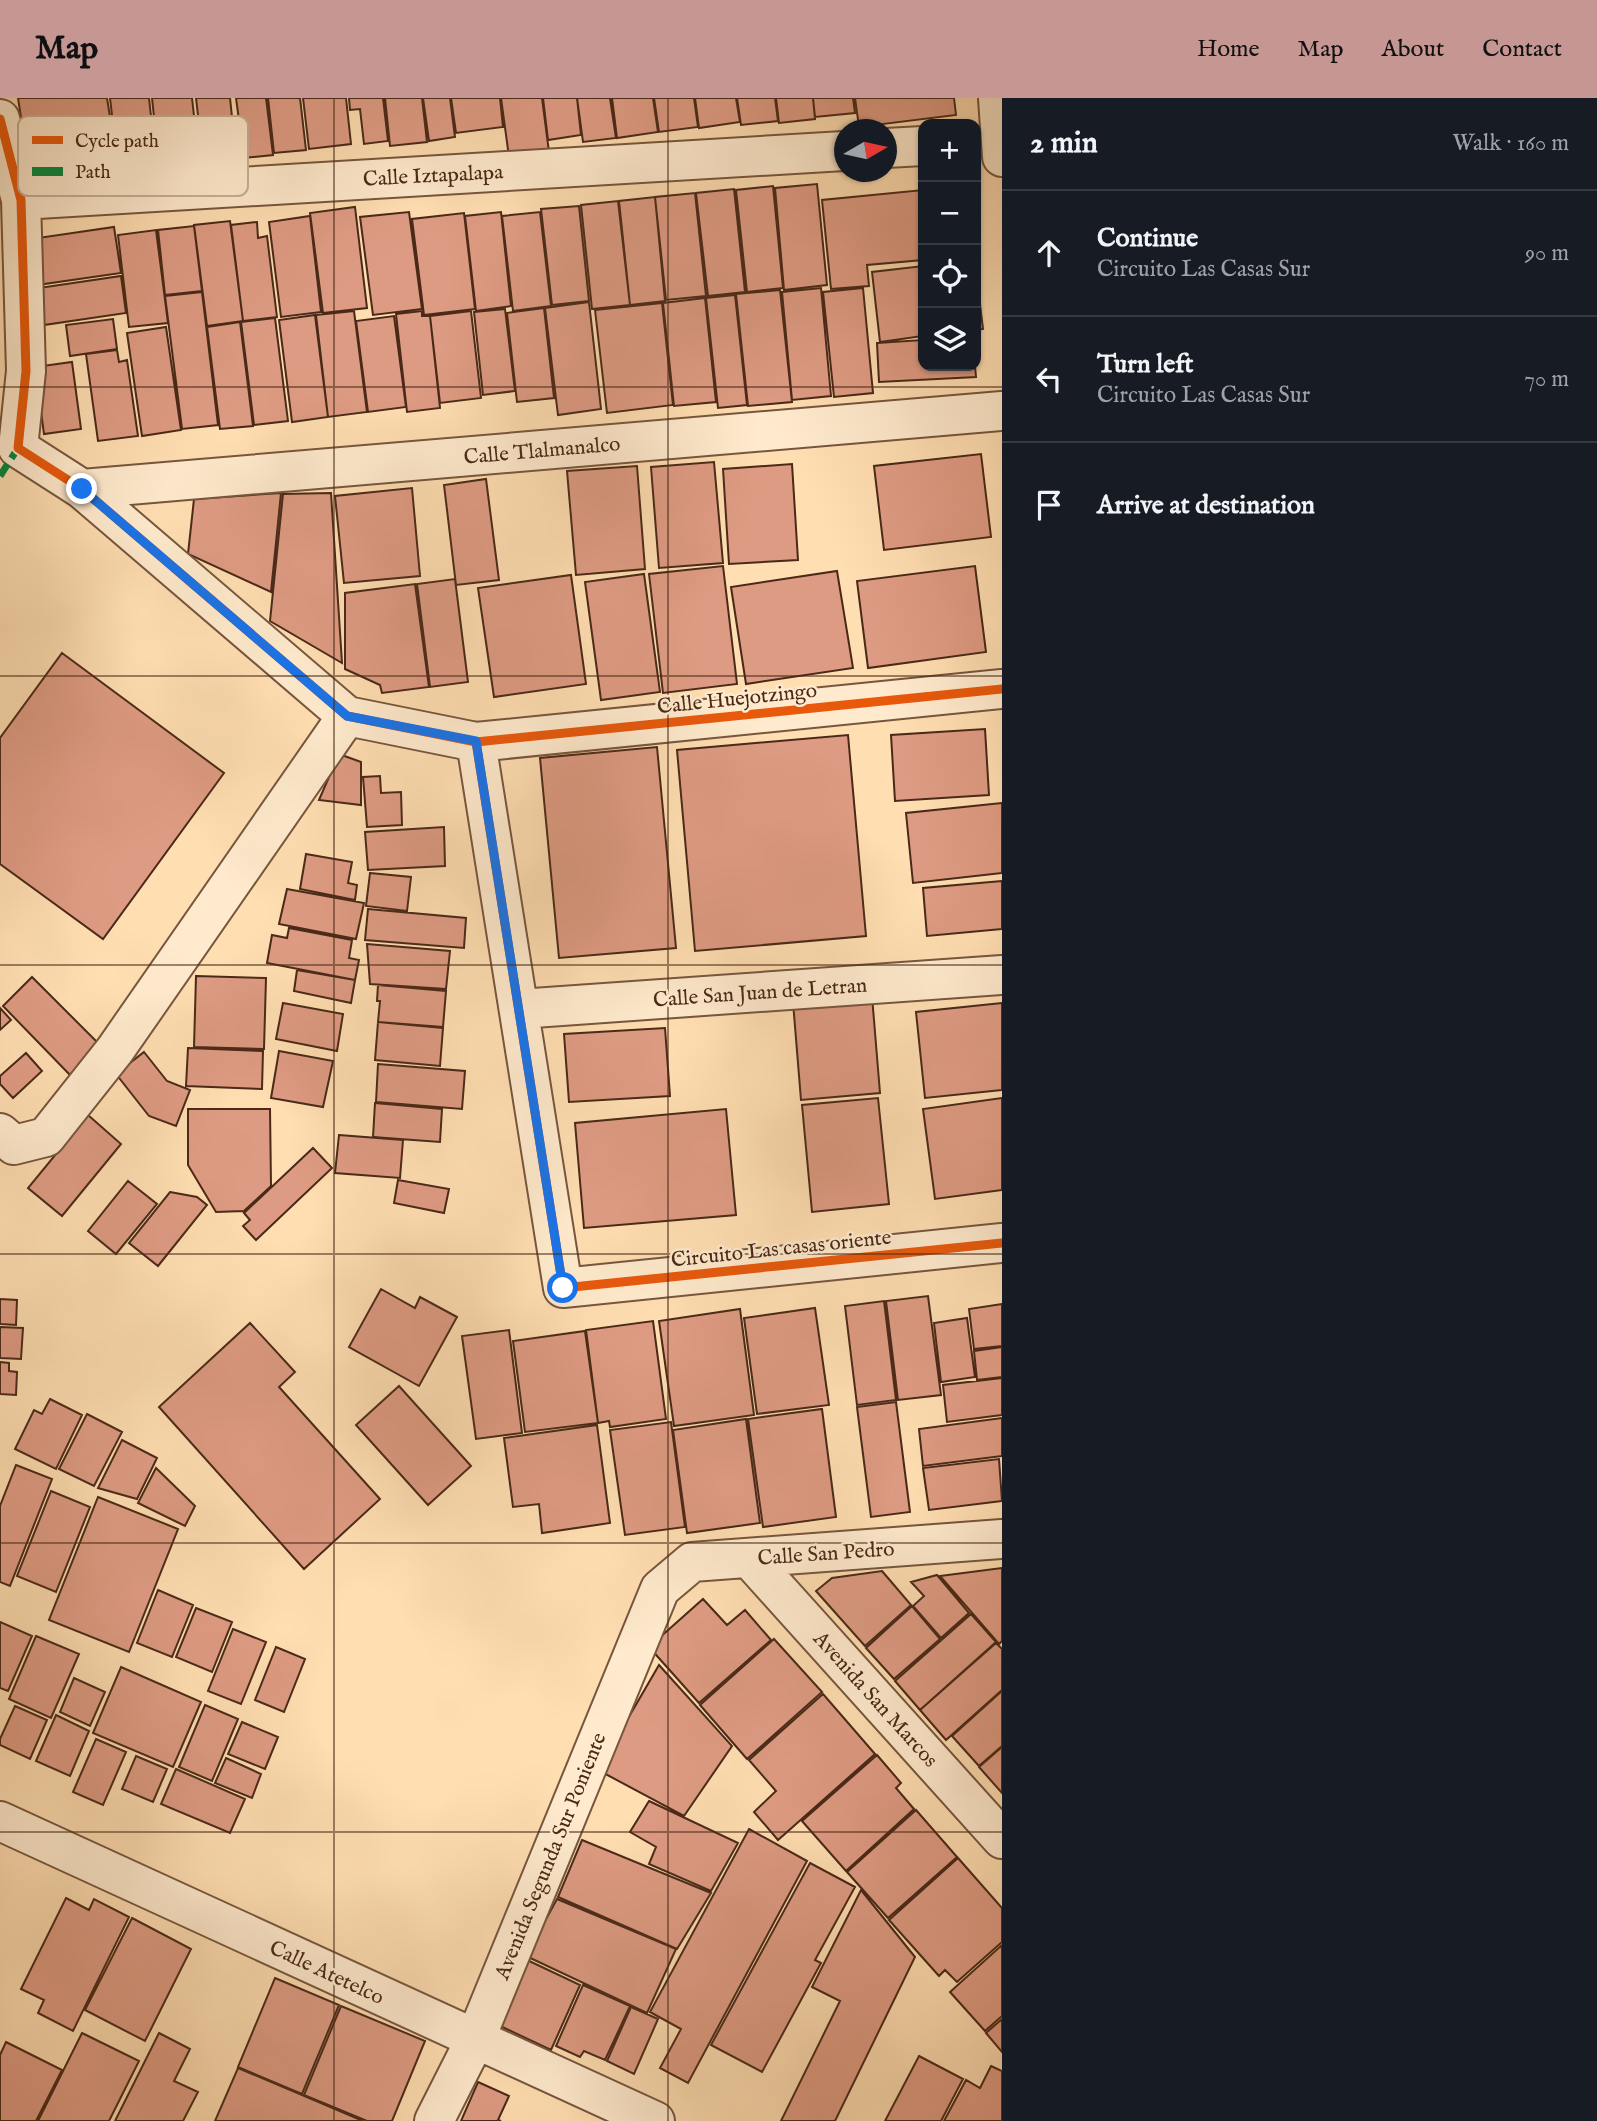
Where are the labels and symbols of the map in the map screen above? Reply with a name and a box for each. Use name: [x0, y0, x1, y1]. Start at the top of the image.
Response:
legend: [18, 116, 248, 196]
north arrow: [834, 119, 897, 182]
text: Cycle path: [75, 130, 159, 154]
street label: Calle Iztapalapa: [362, 159, 505, 194]
text: Path: [75, 161, 111, 185]
street label: Calle Tlalmanalco: [463, 431, 622, 472]
route end: [66, 473, 97, 504]
street label: Calle Huejotzingo: [656, 678, 818, 721]
street label: Calle San Juan de Letran: [652, 973, 868, 1014]
street label: Circuito Las casas oriente: [670, 1224, 893, 1274]
route start: [547, 1272, 578, 1303]
street label: Calle San Pedro: [757, 1536, 895, 1573]
street label: Avenida San Marcos: [806, 1626, 943, 1774]
street label: Avenida Segunda Sur Poniente: [489, 1729, 614, 1985]
street label: Calle Atetelco: [265, 1935, 388, 2012]

